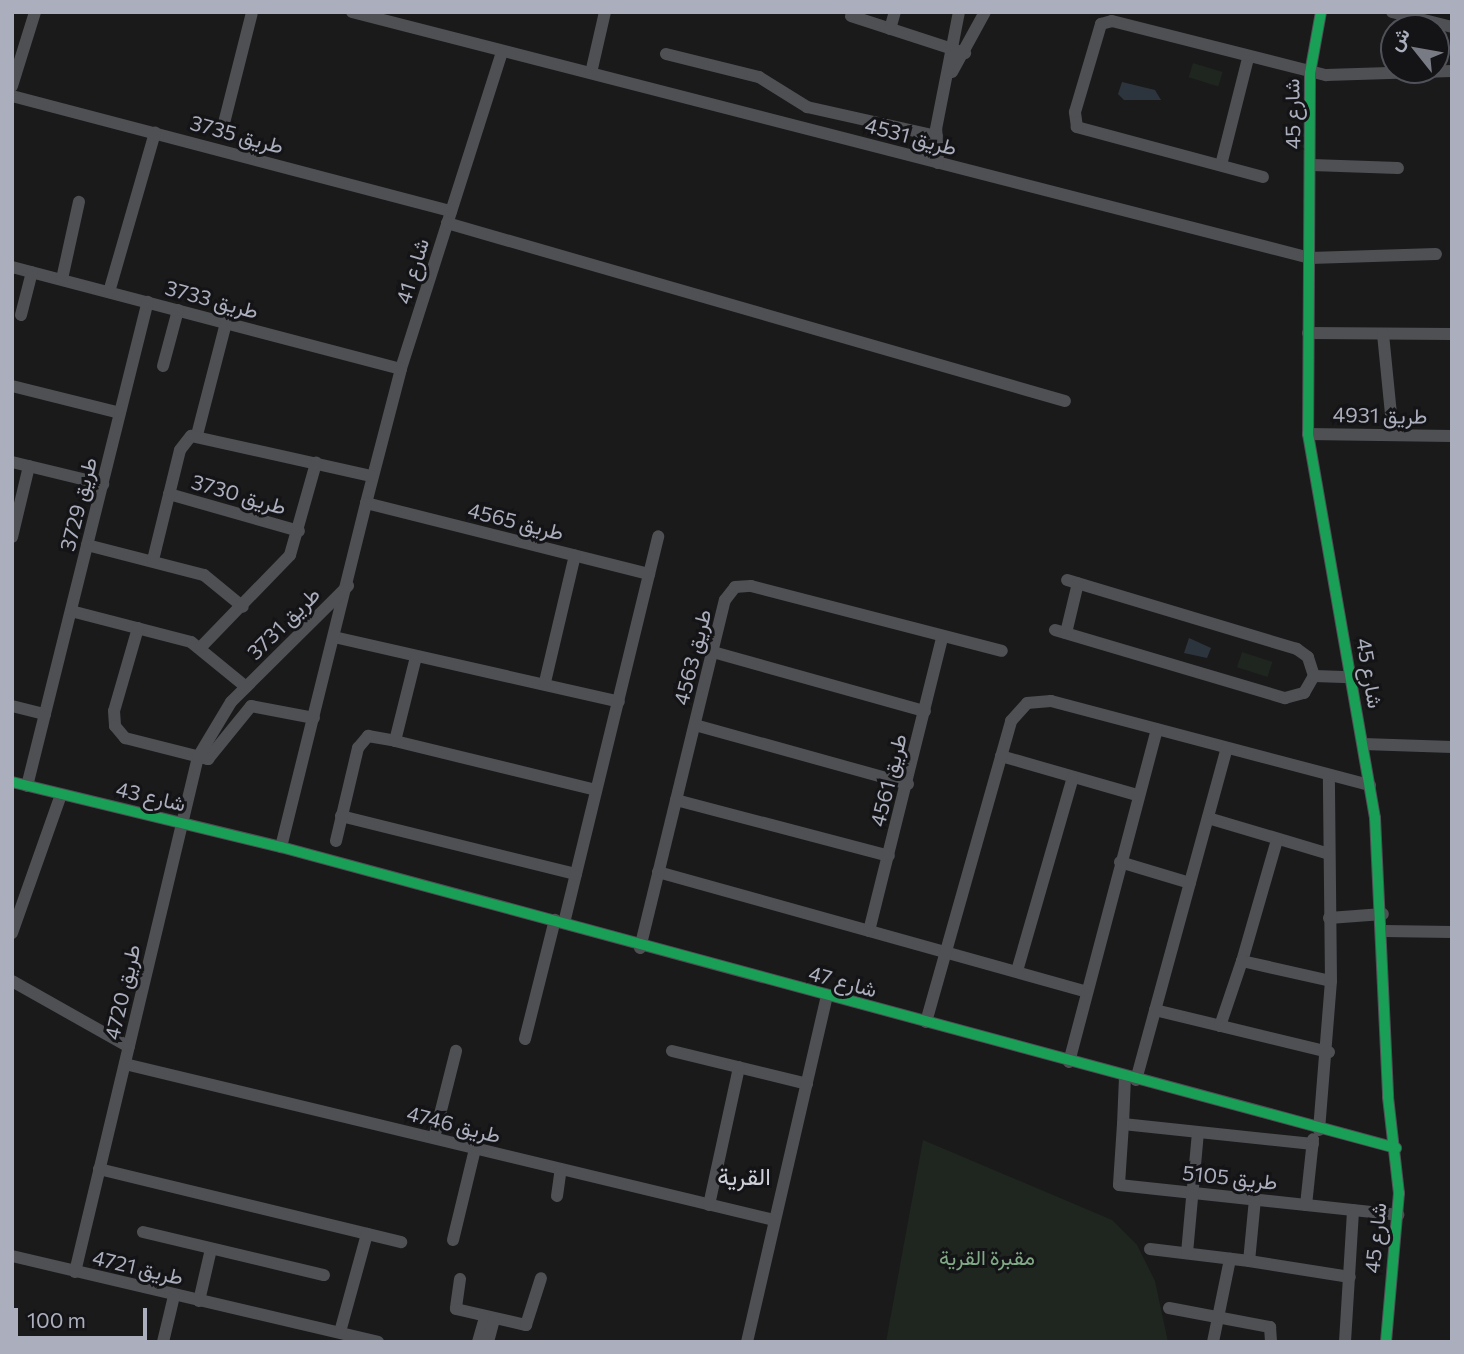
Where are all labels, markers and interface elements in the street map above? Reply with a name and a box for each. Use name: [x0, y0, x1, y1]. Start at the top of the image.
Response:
north arrow: [1380, 14, 1450, 84]
text: ش: [1383, 23, 1414, 55]
street label: شارع 45: [1279, 78, 1305, 150]
street label: طريق 3735: [188, 109, 286, 159]
street label: طريق 4531: [862, 112, 960, 160]
street label: شارع 41: [390, 235, 434, 307]
street label: طريق 3733: [163, 274, 261, 324]
street label: طريق 4931: [1332, 402, 1428, 428]
street label: طريق 3729: [54, 454, 102, 554]
street label: طريق 3730: [189, 468, 289, 520]
street label: طريق 4565: [465, 497, 567, 545]
street label: طريق 3731: [241, 581, 325, 665]
street label: طريق 4563: [668, 606, 716, 708]
street label: شارع 45: [1351, 636, 1389, 710]
street label: طريق 4561: [864, 731, 912, 829]
street label: شارع 43: [114, 776, 188, 816]
street label: طريق 4720: [99, 942, 145, 1042]
street label: شارع 47: [806, 960, 880, 1002]
street label: طريق 4746: [404, 1100, 504, 1148]
street label: طريق 5105: [1181, 1159, 1279, 1195]
district label: القرية: [717, 1162, 771, 1190]
street label: شارع 45: [1359, 1201, 1391, 1275]
street label: طريق 4721: [90, 1244, 186, 1290]
park label: مقبرة القرية: [939, 1244, 1035, 1270]
scale bar: [18, 1294, 150, 1338]
text: 100 m: [27, 1307, 86, 1332]

